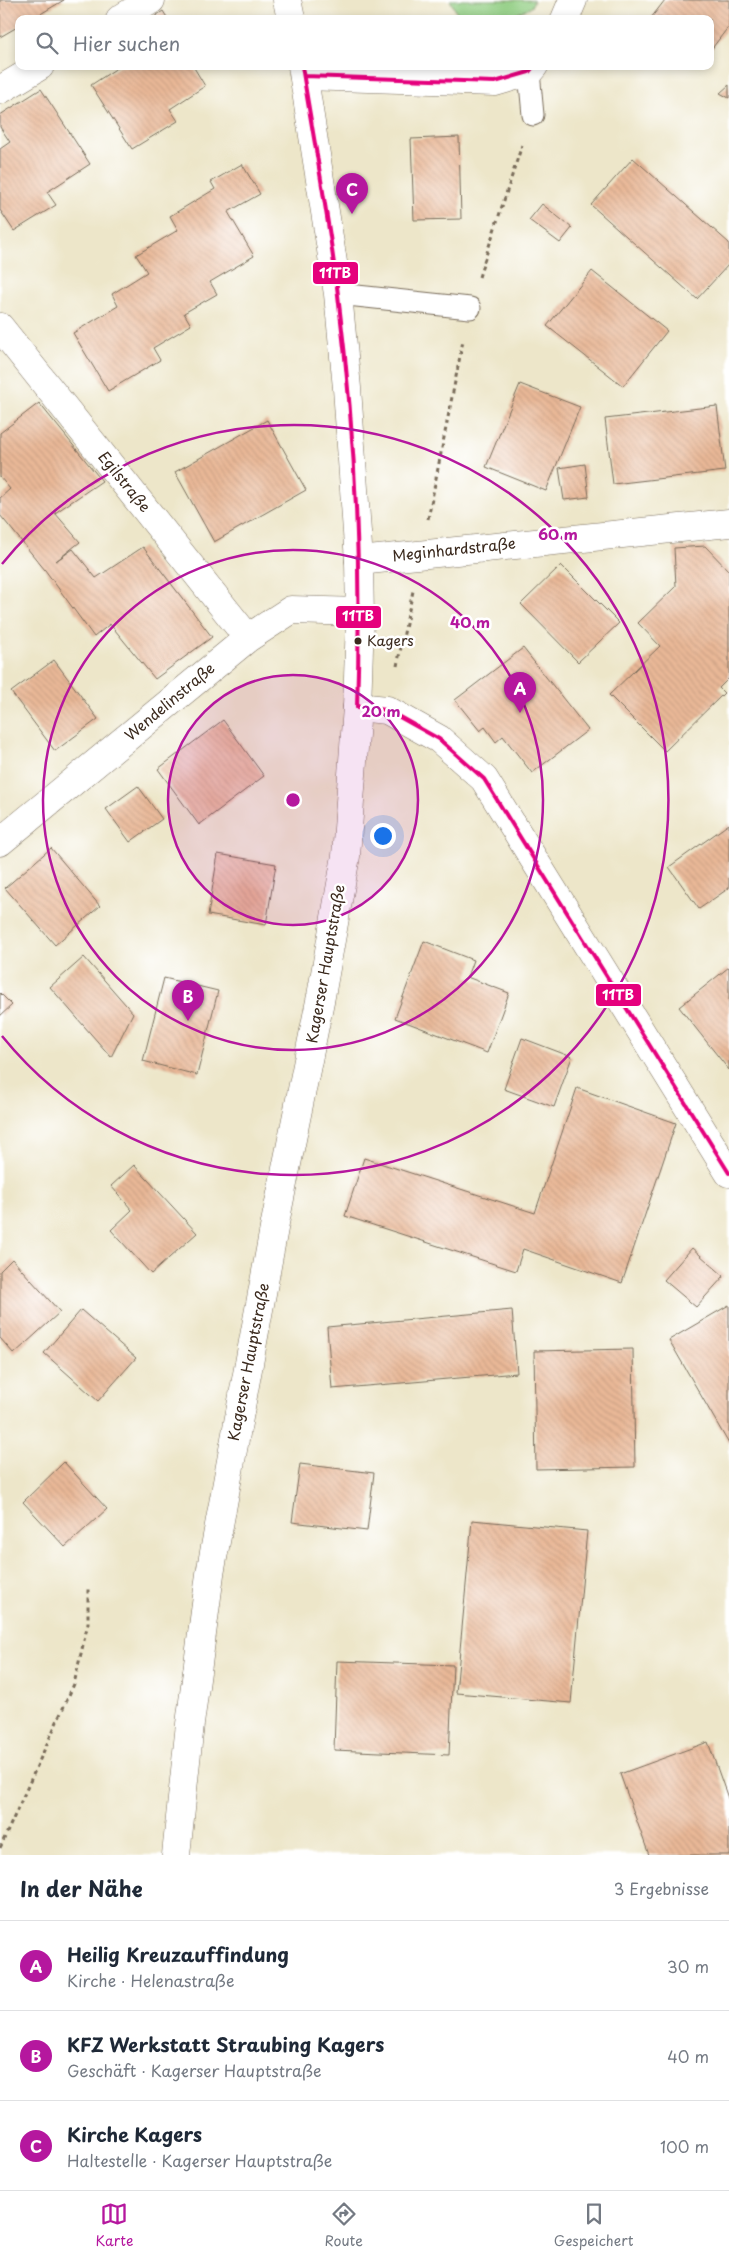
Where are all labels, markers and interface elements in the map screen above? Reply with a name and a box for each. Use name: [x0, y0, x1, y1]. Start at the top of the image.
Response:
search box: [15, 15, 714, 70]
icon: search: [33, 29, 61, 57]
text: Hier suchen: [73, 29, 180, 57]
pin: C: [336, 173, 368, 214]
line badge: 11TB: [312, 261, 359, 285]
text: 11TB: [319, 262, 351, 283]
street label: Egilstraße: [93, 446, 157, 517]
text: 60 m: [538, 522, 578, 545]
street label: Meginhardstraße: [391, 531, 517, 566]
line badge: 11TB: [335, 605, 382, 629]
text: 11TB: [342, 605, 374, 626]
text: 40 m: [450, 610, 490, 633]
place label: Kagers: [367, 630, 414, 651]
marker: Kagers: [353, 636, 363, 646]
street label: Wendelinstraße: [119, 656, 219, 745]
pin: A: [504, 672, 536, 713]
text: 20 m: [362, 699, 400, 722]
centre of rings: [284, 791, 302, 809]
your location: [370, 823, 396, 849]
street label: Kagerser Hauptstraße: [299, 883, 350, 1045]
pin: B: [172, 980, 204, 1021]
line badge: 11TB: [595, 983, 642, 1007]
text: 11TB: [602, 984, 634, 1005]
street label: Kagerser Hauptstraße: [221, 1281, 274, 1443]
text: In der Nähe: [20, 1872, 142, 1904]
text: 3 Ergebnisse: [614, 1876, 709, 1900]
text: Heilig Kreuzauffindung: [67, 1940, 289, 1968]
text: A: [30, 1954, 42, 1978]
text: 30 m: [667, 1954, 709, 1978]
text: Kirche · Helenastraße: [67, 1968, 234, 1992]
text: KFZ Werkstatt Straubing Kagers: [67, 2030, 384, 2058]
text: B: [31, 2044, 41, 2068]
text: 40 m: [667, 2044, 709, 2068]
text: Geschäft · Kagerser Hauptstraße: [67, 2058, 321, 2082]
text: Kirche Kagers: [67, 2120, 202, 2148]
text: C: [30, 2134, 42, 2158]
text: 100 m: [660, 2134, 709, 2158]
text: Haltestelle · Kagerser Hauptstraße: [67, 2148, 332, 2172]
tab: Karte: [96, 2200, 133, 2251]
tab: Route: [324, 2200, 363, 2251]
tab: Gespeichert: [554, 2200, 633, 2251]

